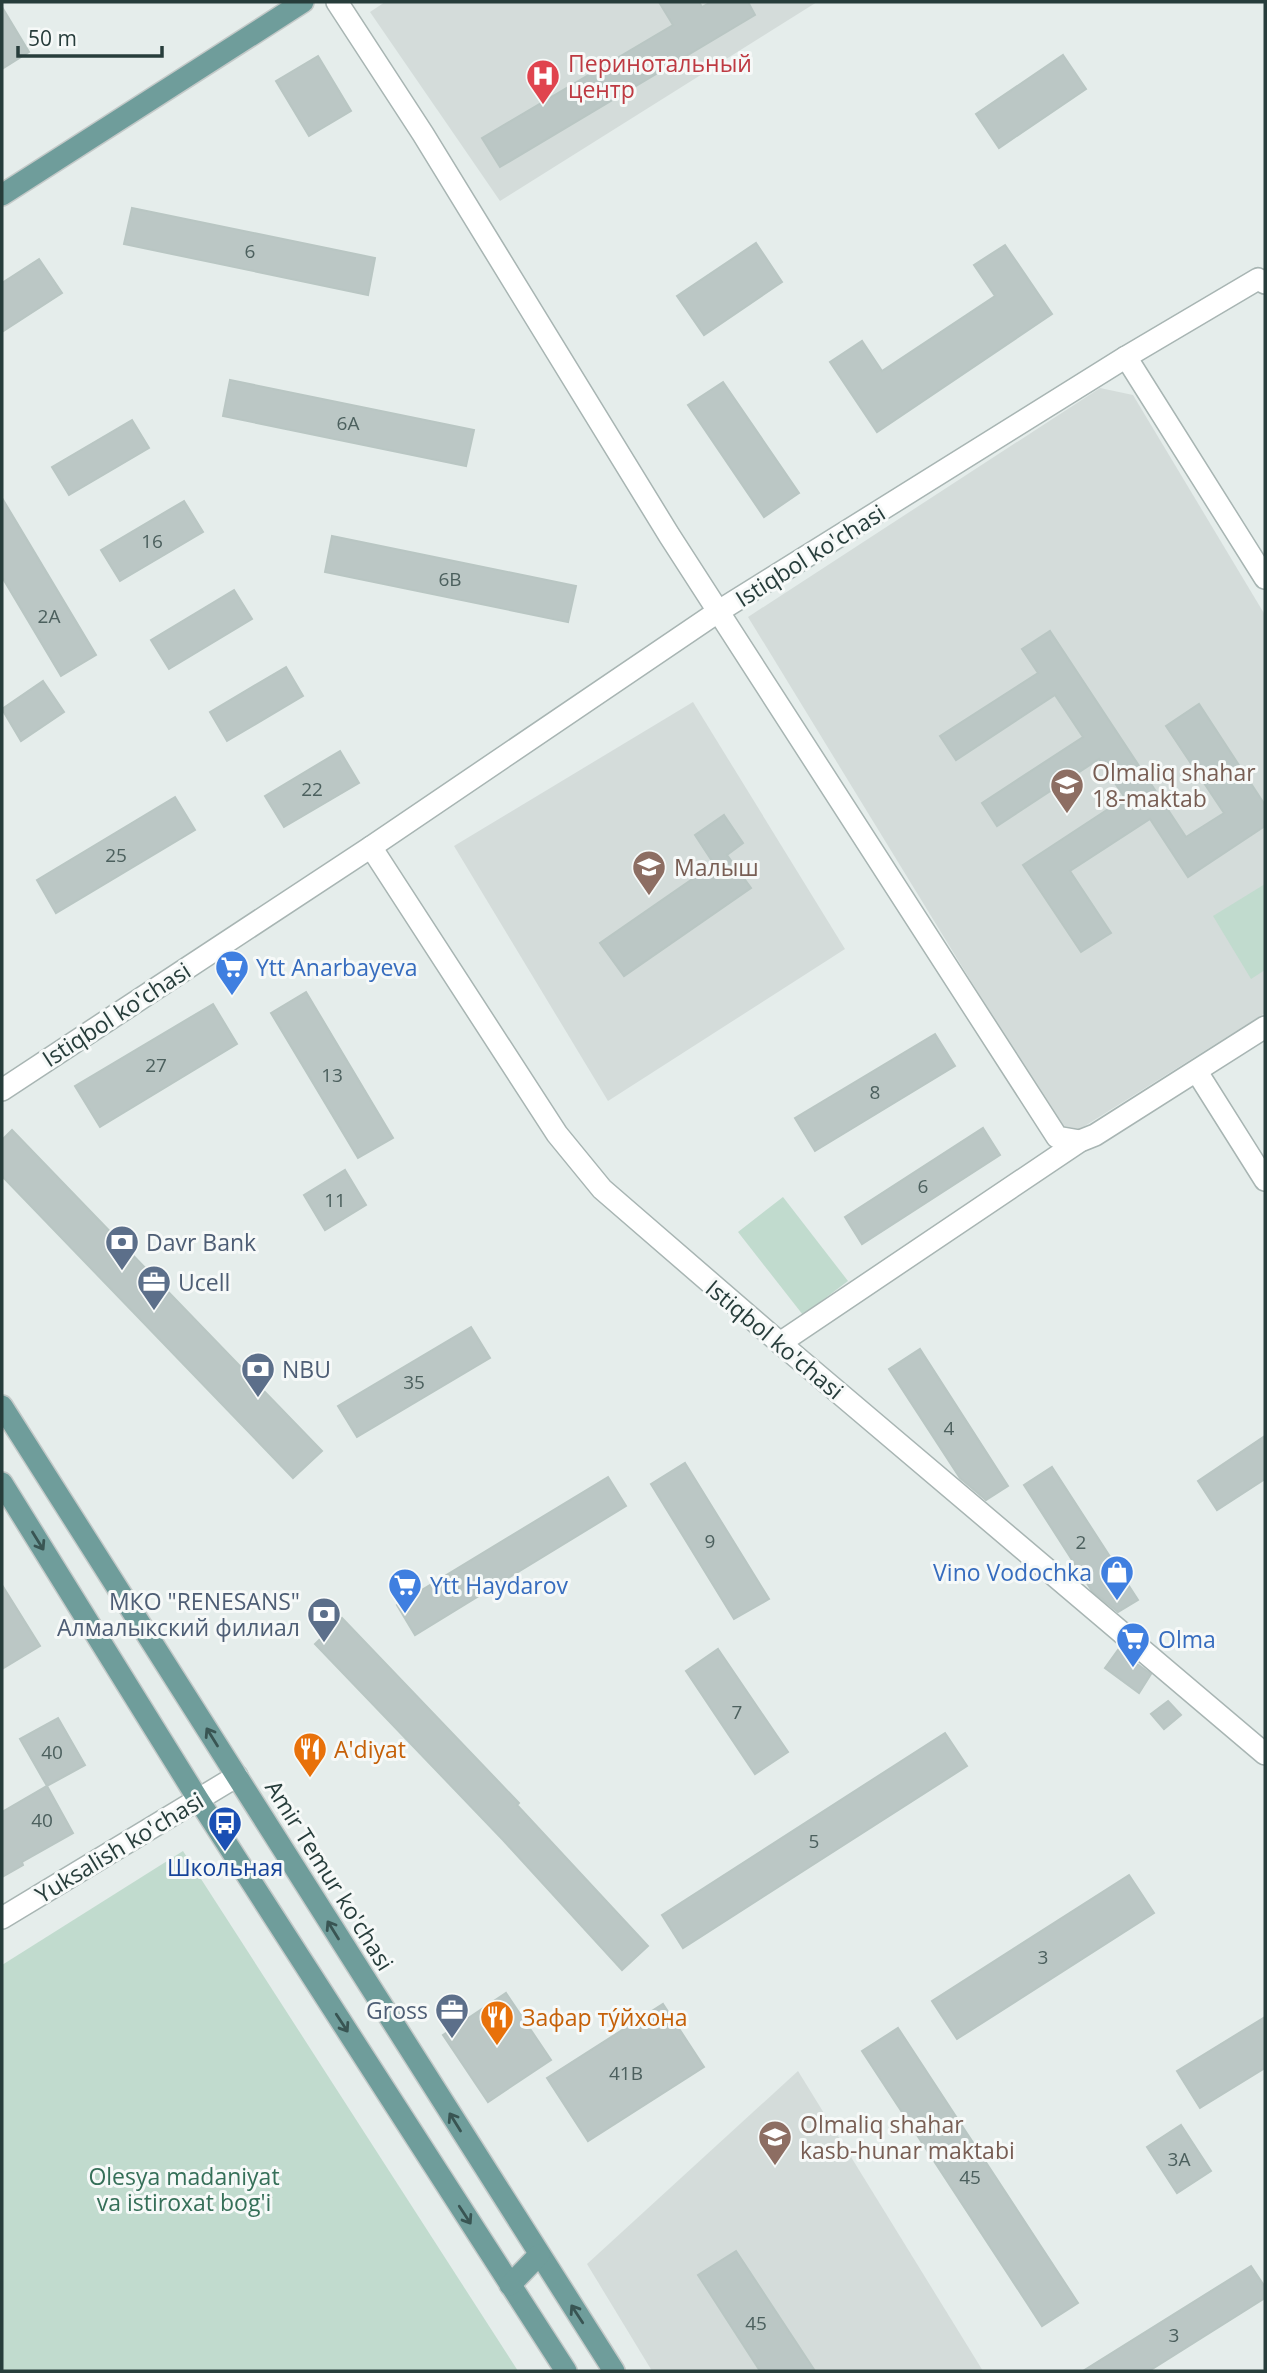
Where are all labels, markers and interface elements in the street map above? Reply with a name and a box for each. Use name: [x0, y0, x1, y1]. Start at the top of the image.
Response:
scale bar: [18, 14, 161, 58]
text: 50 m: [28, 24, 77, 52]
place label: Перинотальный центр: [568, 47, 752, 105]
hospital icon: Перинотальный центр: [524, 57, 562, 106]
house number: 6: [245, 238, 255, 264]
house number: 6А: [337, 410, 359, 436]
street label: Istiqbol ko'chasi: [729, 496, 891, 614]
house number: 16: [141, 528, 163, 554]
house number: 6B: [438, 566, 462, 592]
house number: 2А: [38, 603, 60, 629]
place label: Olmaliq shahar 18-maktab: [1092, 756, 1256, 814]
school or university icon: Olmaliq shahar 18-maktab: [1048, 766, 1086, 815]
house number: 22: [301, 776, 323, 802]
house number: 25: [105, 842, 127, 868]
school or university icon: Малыш: [630, 848, 668, 897]
place label: Малыш: [674, 851, 759, 883]
supermarket icon: Ytt Anarbayeva: [213, 948, 251, 997]
place label: Ytt Anarbayeva: [256, 951, 418, 983]
street label: Istiqbol ko'chasi: [36, 954, 196, 1074]
house number: 27: [145, 1052, 167, 1078]
house number: 13: [321, 1062, 343, 1088]
house number: 8: [870, 1079, 880, 1105]
house number: 6: [918, 1173, 928, 1199]
house number: 11: [324, 1187, 346, 1213]
bank icon: Davr Bank: [103, 1223, 141, 1272]
place label: Davr Bank: [146, 1226, 256, 1258]
office icon: Ucell: [135, 1263, 173, 1312]
place label: Ucell: [178, 1266, 230, 1298]
street label: Istiqbol ko'chasi: [699, 1272, 851, 1406]
bank icon: NBU: [239, 1350, 277, 1399]
place label: NBU: [282, 1353, 331, 1385]
house number: 35: [403, 1369, 425, 1395]
house number: 4: [944, 1415, 955, 1441]
house number: 9: [705, 1528, 715, 1554]
house number: 2: [1076, 1529, 1086, 1555]
one-way arrow: [30, 1531, 45, 1550]
shop icon: Vino Vodochka: [1098, 1553, 1136, 1602]
place label: Vino Vodochka: [933, 1556, 1092, 1588]
supermarket icon: Ytt Haydarov: [386, 1566, 424, 1615]
place label: Ytt Haydarov: [430, 1569, 569, 1601]
place label: МКО "RENESANS" Алмалыкский филиал: [57, 1585, 300, 1643]
bank icon: МКО "RENESANS" Алмалыкский филиал: [305, 1595, 343, 1644]
supermarket icon: Olma: [1114, 1620, 1152, 1669]
place label: Olma: [1158, 1623, 1216, 1655]
house number: 7: [732, 1699, 742, 1725]
one-way arrow: [205, 1728, 219, 1748]
restaurant icon: A'diyat: [291, 1730, 329, 1779]
place label: A'diyat: [334, 1733, 406, 1765]
house number: 40: [41, 1739, 63, 1765]
street label: Amir Temur ko'chasi: [258, 1774, 402, 1976]
street label: Yuksalish ko'chasi: [29, 1784, 209, 1910]
bus stop icon: Школьная: [206, 1804, 244, 1853]
house number: 40: [31, 1807, 53, 1833]
house number: 5: [809, 1828, 819, 1854]
place label: Школьная: [167, 1851, 283, 1883]
one-way arrow: [326, 1920, 340, 1940]
house number: 3: [1038, 1944, 1048, 1970]
office icon: Gross: [433, 1991, 471, 2040]
place label: Gross: [366, 1994, 428, 2026]
restaurant icon: Зафар тýйхона: [478, 1998, 516, 2047]
place label: Зафар тýйхона: [522, 2001, 688, 2033]
one-way arrow: [336, 2013, 350, 2033]
house number: 41B: [609, 2060, 643, 2086]
place label: Olmaliq shahar kasb-hunar maktabi: [800, 2108, 1015, 2166]
one-way arrow: [447, 2113, 461, 2133]
school or university icon: Olmaliq shahar kasb-hunar maktabi: [756, 2118, 794, 2167]
house number: 3А: [1168, 2146, 1190, 2172]
park label: Olesya madaniyat va istiroxat bog'i: [88, 2160, 280, 2218]
house number: 45: [959, 2164, 981, 2190]
one-way arrow: [458, 2205, 473, 2224]
one-way arrow: [570, 2305, 584, 2324]
house number: 45: [745, 2310, 767, 2336]
house number: 3: [1169, 2322, 1179, 2348]

